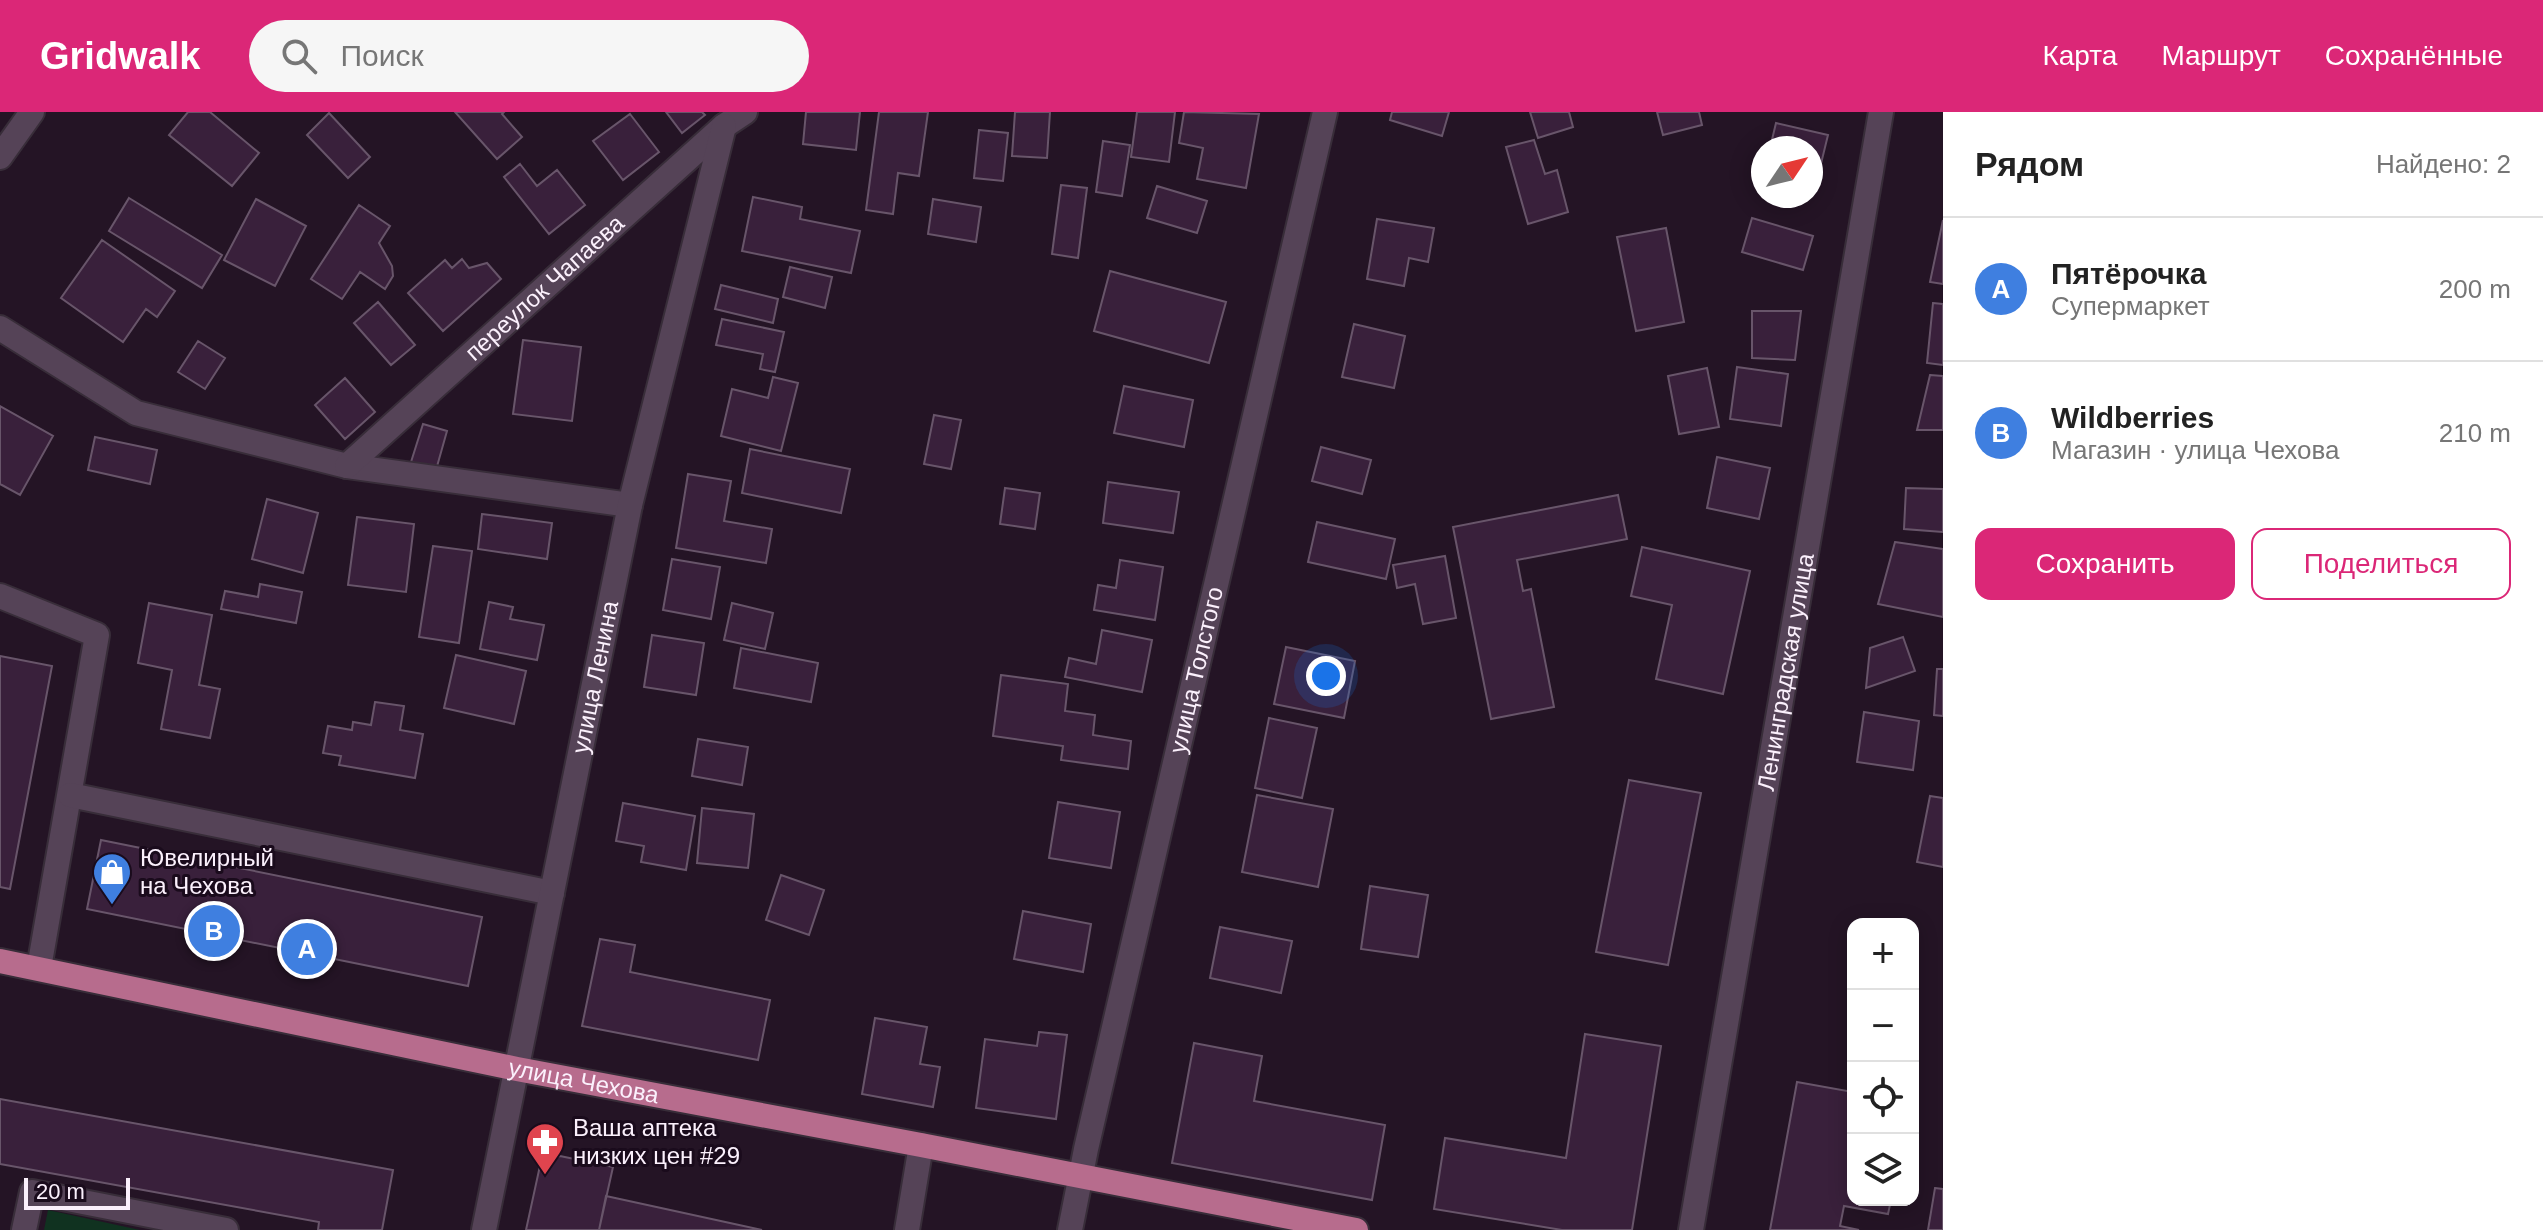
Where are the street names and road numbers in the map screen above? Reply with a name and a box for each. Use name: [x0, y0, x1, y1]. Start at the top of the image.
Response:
street label: переулок Чапаева: [459, 209, 629, 366]
street label: Ленинградская улица: [1752, 550, 1819, 793]
street label: улица Толстого: [1164, 584, 1228, 756]
street label: улица Ленина: [566, 598, 624, 756]
street label: улица Чехова: [506, 1054, 662, 1109]

